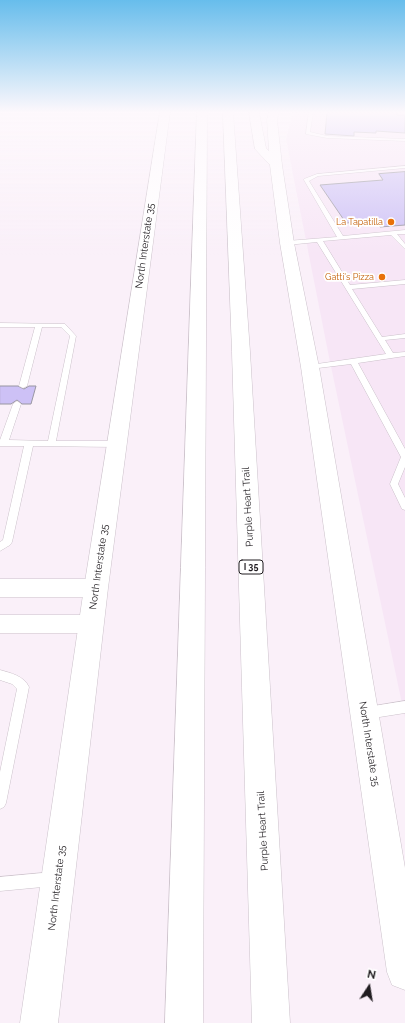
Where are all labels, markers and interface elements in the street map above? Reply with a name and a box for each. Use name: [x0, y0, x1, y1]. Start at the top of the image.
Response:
street label: North Interstate 35: [133, 203, 157, 289]
place label: La Tapatilla: [336, 217, 383, 227]
marker: La Tapatilla: [386, 217, 396, 227]
place label: Gatti's Pizza: [325, 272, 374, 282]
marker: Gatti's Pizza: [377, 272, 387, 282]
street label: Purple Heart Trail: [240, 467, 256, 547]
street label: North Interstate 35: [87, 524, 111, 610]
road number: I 35: [239, 560, 263, 574]
street label: North Interstate 35: [356, 701, 382, 787]
street label: Purple Heart Trail: [255, 791, 271, 871]
street label: North Interstate 35: [46, 845, 68, 931]
north arrow: [349, 967, 389, 1007]
text: N: [366, 968, 377, 982]

